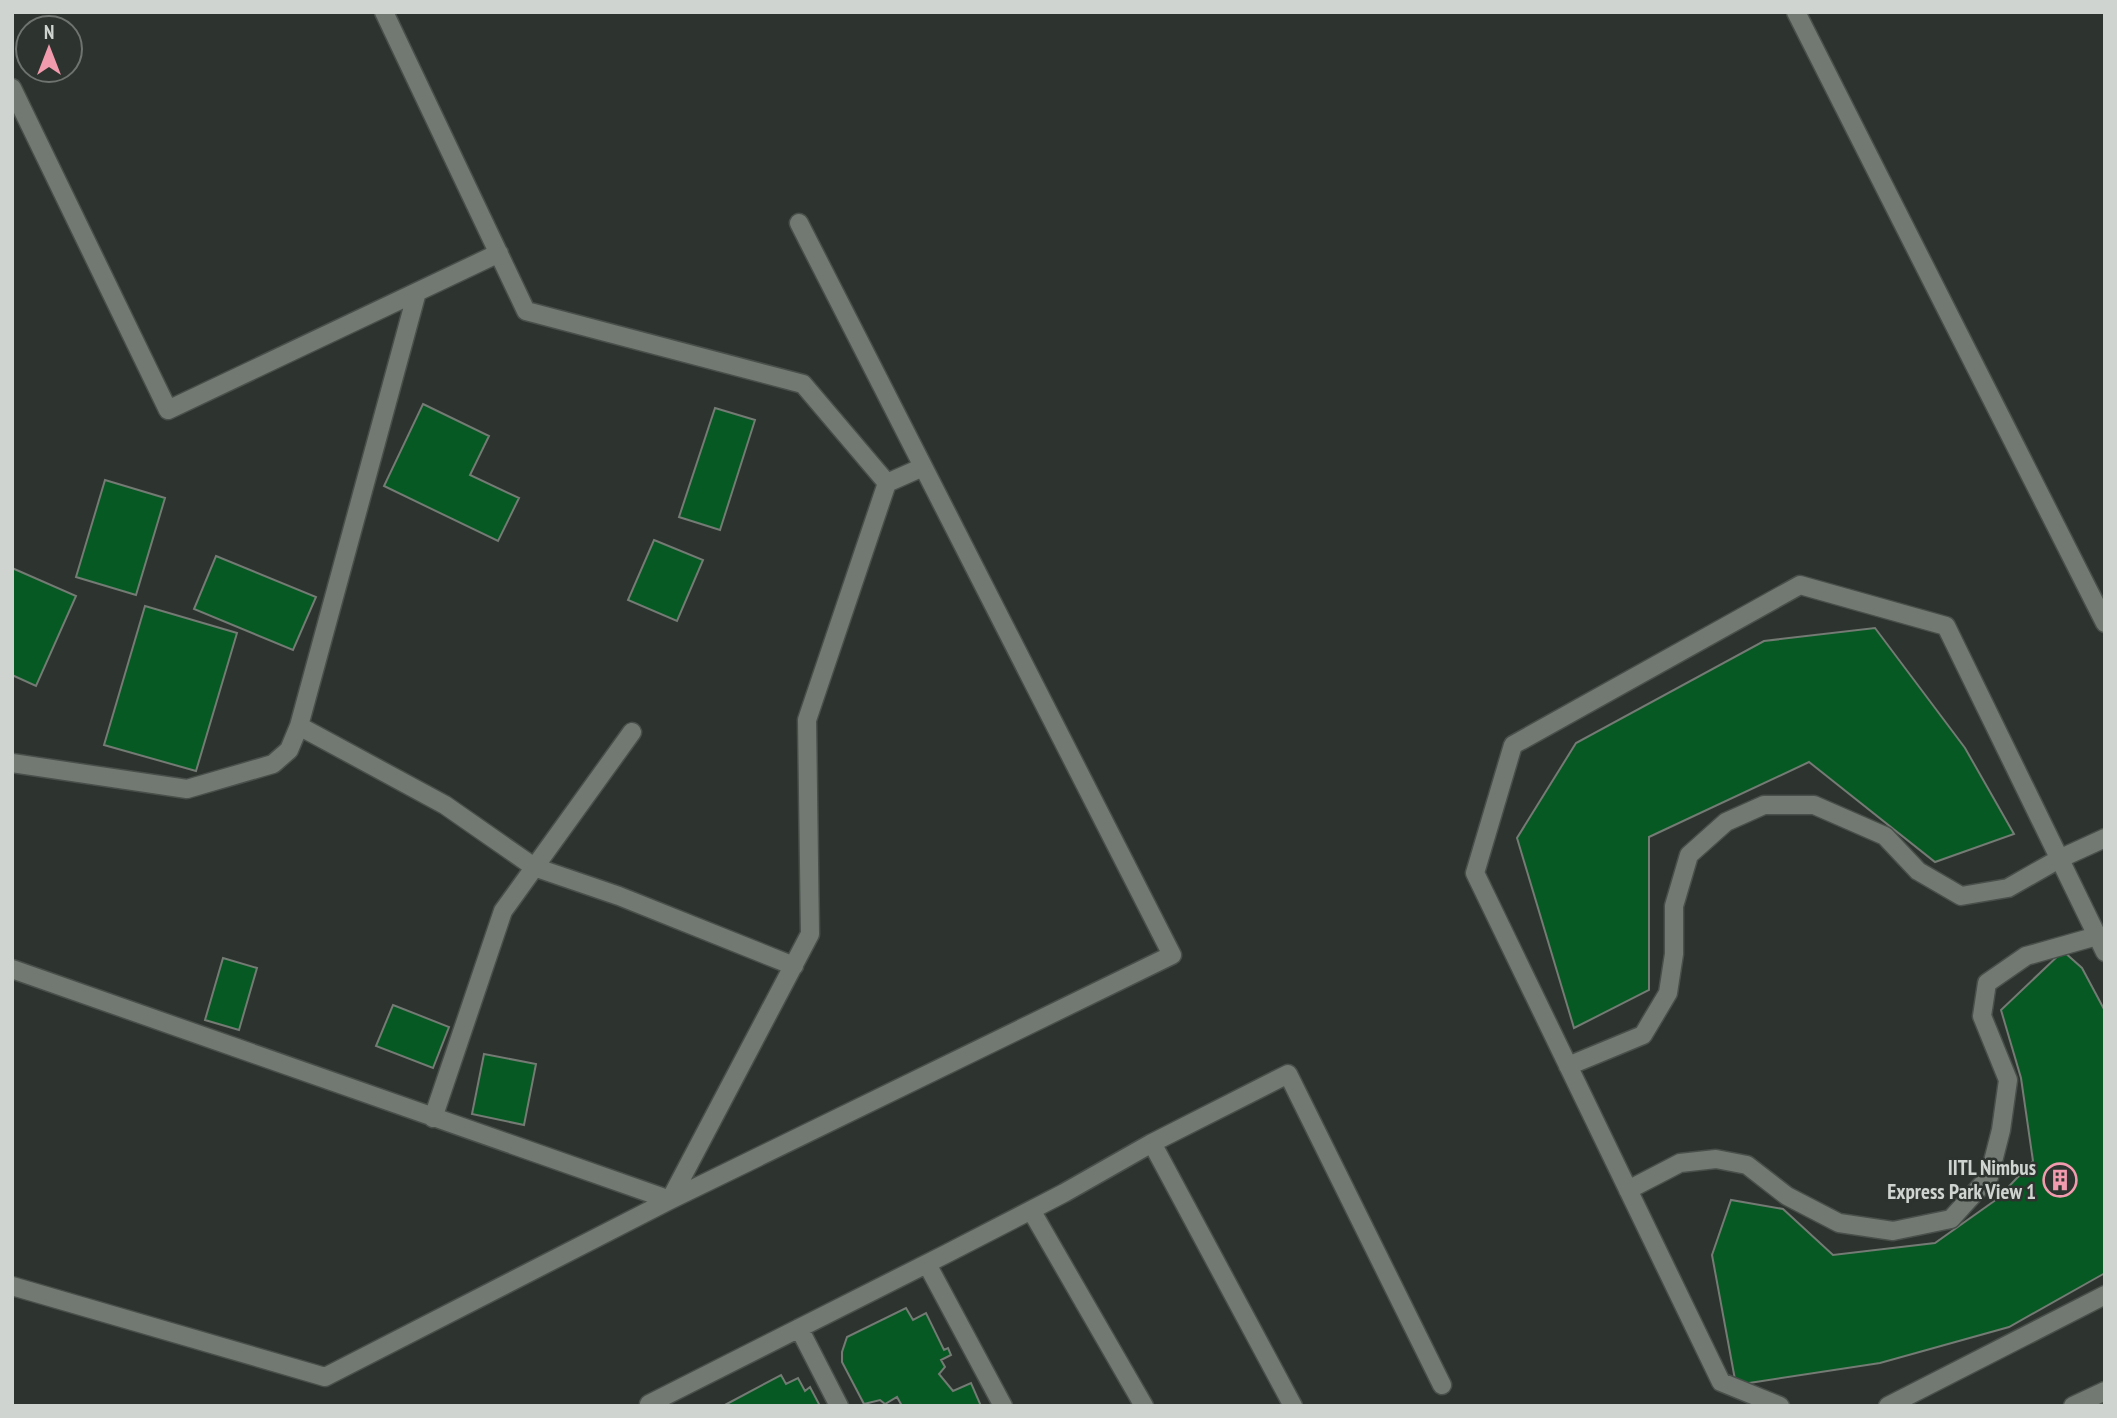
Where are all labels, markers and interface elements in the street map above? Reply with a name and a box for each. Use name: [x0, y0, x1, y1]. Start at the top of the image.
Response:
north arrow: [14, 14, 84, 84]
text: N: [44, 20, 54, 44]
place label: IITL Nimbus Express Park View 1: [1887, 1154, 2036, 1205]
building icon: IITL Nimbus Express Park View 1: [2041, 1161, 2079, 1199]

